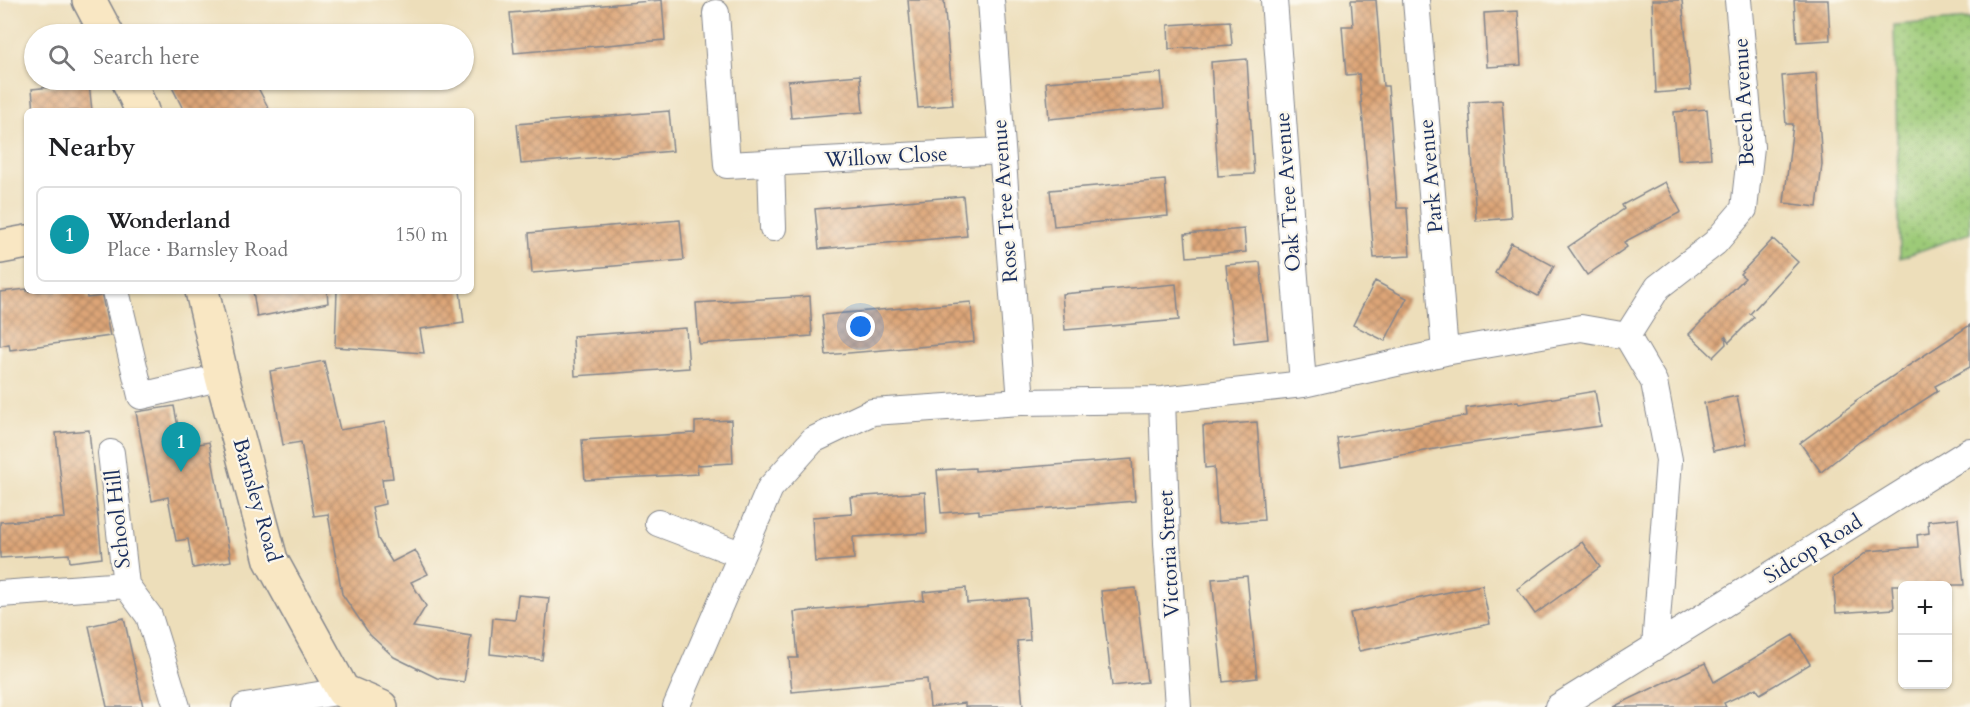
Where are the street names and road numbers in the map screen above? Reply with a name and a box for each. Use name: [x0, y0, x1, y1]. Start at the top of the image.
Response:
street label: Beech Avenue: [1726, 37, 1762, 167]
street label: Oak Tree Avenue: [1268, 111, 1308, 273]
street label: Rose Tree Avenue: [985, 118, 1025, 284]
street label: Park Avenue: [1412, 118, 1450, 234]
street label: Willow Close: [823, 139, 948, 175]
street label: Barnsley Road: [225, 435, 289, 565]
street label: School Hill: [98, 468, 138, 570]
street label: Victoria Street: [1151, 489, 1187, 619]
street label: Sidcop Road: [1758, 507, 1868, 591]

